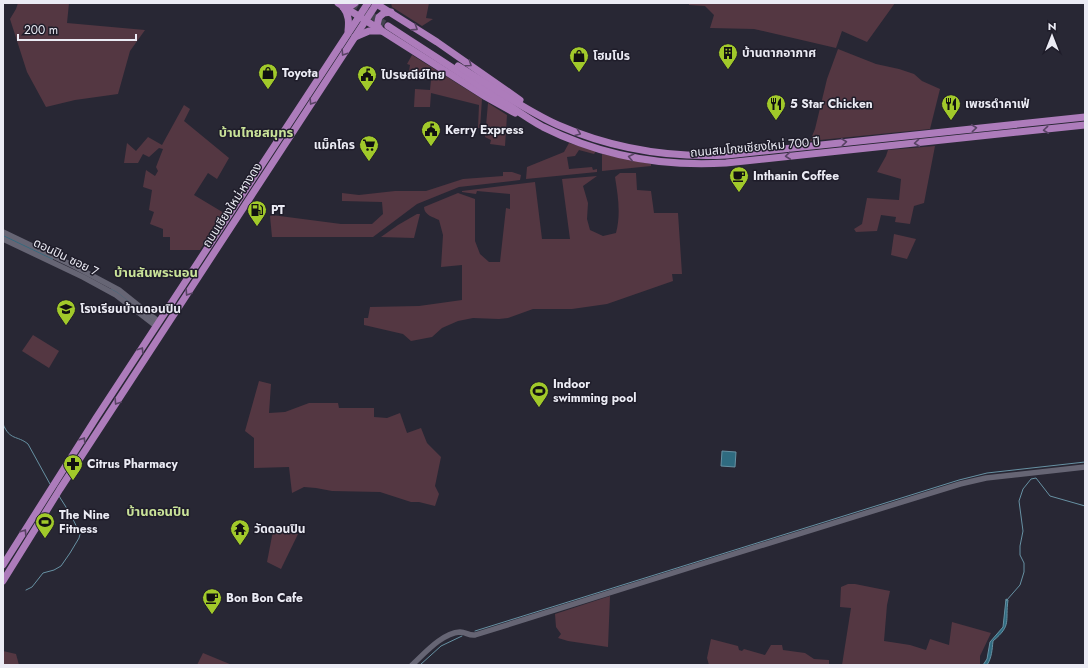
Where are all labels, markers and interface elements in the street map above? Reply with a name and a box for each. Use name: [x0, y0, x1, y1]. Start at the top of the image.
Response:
scale bar: [18, 16, 136, 42]
north arrow: [1032, 16, 1072, 56]
text: N: [1048, 18, 1056, 34]
text: 200 m: [24, 21, 58, 39]
one-way arrow: [411, 23, 418, 31]
building icon: บ้านตากอากาศ: [717, 42, 739, 70]
place label: บ้านตากอากาศ: [742, 44, 816, 62]
shop icon: โฮมโปร: [568, 45, 590, 73]
place label: โฮมโปร: [593, 47, 630, 65]
one-way arrow: [341, 49, 349, 56]
one-way arrow: [465, 59, 472, 67]
shop icon: Toyota: [257, 62, 279, 90]
place label: Toyota: [282, 64, 318, 82]
public building icon: ไปรษณีย์ไทย: [356, 64, 378, 92]
place label: ไปรษณีย์ไทย: [381, 66, 445, 84]
restaurant icon: 5 Star Chicken: [765, 93, 787, 121]
restaurant icon: เพชรดำคาเฟ่: [940, 93, 962, 121]
place label: 5 Star Chicken: [790, 95, 873, 113]
place label: เพชรดำคาเฟ่: [965, 95, 1030, 113]
one-way arrow: [310, 97, 317, 104]
public building icon: Kerry Express: [420, 119, 442, 147]
place label: Kerry Express: [445, 121, 524, 139]
district label: บ้านไทยสมุทร: [219, 123, 294, 142]
one-way arrow: [971, 124, 977, 133]
one-way arrow: [1043, 125, 1049, 134]
one-way arrow: [575, 128, 582, 136]
street label: ถนนสมโภชเชียงใหม่ 700 ปี: [689, 132, 821, 162]
supermarket icon: แม็คโคร: [358, 134, 380, 162]
place label: แม็คโคร: [314, 136, 355, 154]
one-way arrow: [841, 138, 847, 147]
one-way arrow: [914, 138, 920, 147]
one-way arrow: [785, 151, 791, 160]
one-way arrow: [627, 153, 634, 161]
street label: ถนนเชียงใหม่-หางดง: [198, 159, 266, 251]
cafe icon: Inthanin Coffee: [728, 165, 750, 193]
place label: Inthanin Coffee: [753, 167, 839, 185]
fuel station icon: PT: [246, 199, 268, 227]
place label: PT: [271, 201, 285, 219]
street label: ดอนปิน ซอย 7: [30, 233, 102, 281]
district label: บ้านสันพระนอน: [114, 263, 198, 282]
one-way arrow: [185, 289, 193, 296]
school or university icon: โรงเรียนบ้านดอนปิน: [55, 298, 77, 326]
place label: โรงเรียนบ้านดอนปิน: [80, 300, 181, 318]
one-way arrow: [136, 347, 144, 354]
place label: Indoor swimming pool: [553, 375, 636, 407]
sports icon: Indoor swimming pool: [528, 380, 550, 408]
one-way arrow: [115, 397, 122, 404]
one-way arrow: [78, 437, 85, 444]
pharmacy icon: Citrus Pharmacy: [62, 453, 84, 481]
place label: Citrus Pharmacy: [87, 455, 178, 473]
district label: บ้านดอนปิน: [126, 502, 190, 521]
place label: The Nine Fitness: [59, 506, 110, 538]
sports icon: The Nine Fitness: [34, 511, 56, 539]
temple icon: วัดดอนปิน: [229, 518, 251, 546]
place label: วัดดอนปิน: [254, 520, 306, 538]
one-way arrow: [19, 529, 27, 536]
cafe icon: Bon Bon Cafe: [201, 587, 223, 615]
place label: Bon Bon Cafe: [226, 589, 303, 607]

